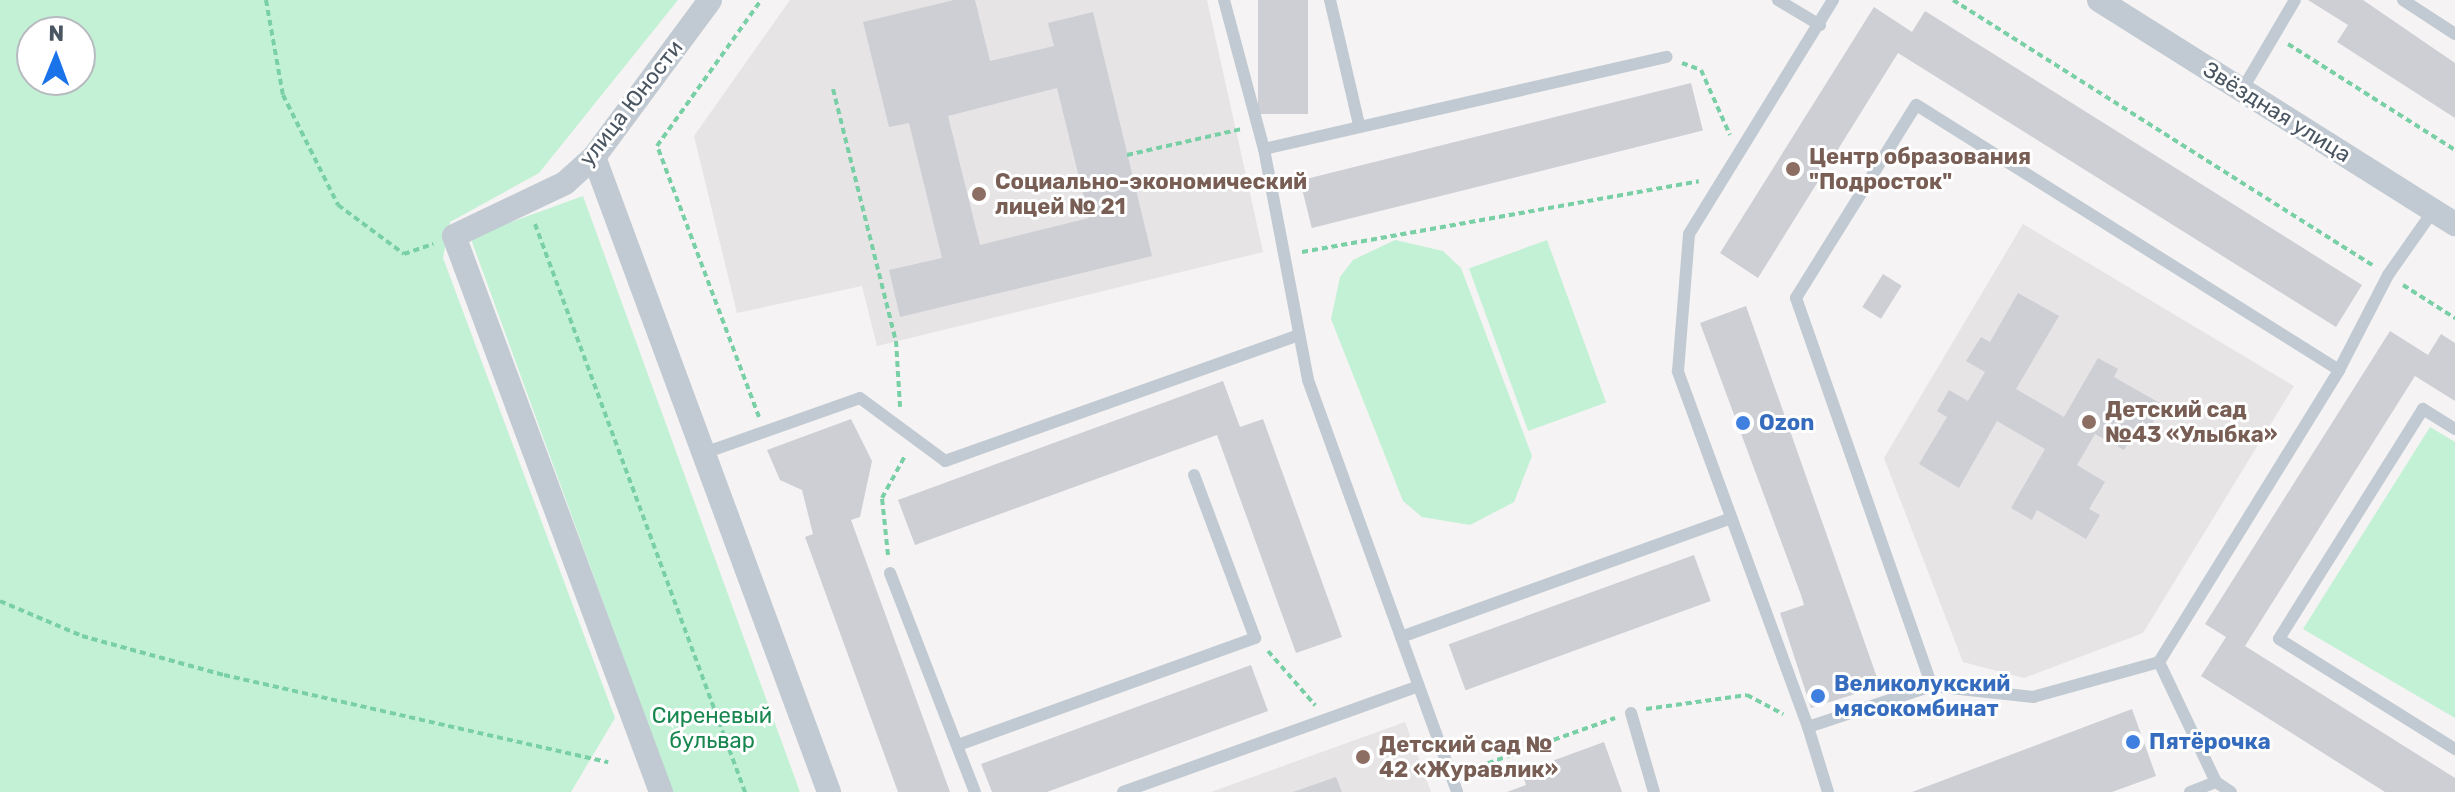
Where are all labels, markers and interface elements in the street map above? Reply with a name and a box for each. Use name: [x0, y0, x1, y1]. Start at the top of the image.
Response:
north arrow: [16, 16, 96, 96]
text: N: [48, 20, 65, 47]
street label: улица Юности: [574, 35, 688, 171]
street label: Звёздная улица: [2198, 56, 2356, 168]
place label: Центр образования "Подросток": [1809, 143, 2031, 194]
marker: Центр образования "Подросток": [1784, 160, 1802, 178]
place label: Социально-экономический лицей № 21: [995, 168, 1307, 220]
marker: Социально-экономический лицей № 21: [970, 185, 988, 203]
place label: Детский сад №43 «Улыбка»: [2105, 396, 2277, 448]
place label: Ozon: [1759, 410, 1814, 436]
marker: Детский сад №43 «Улыбка»: [2080, 413, 2098, 431]
marker: Ozon: [1734, 414, 1752, 432]
place label: Великолукский мясокомбинат: [1834, 670, 2010, 722]
marker: Великолукский мясокомбинат: [1809, 687, 1827, 705]
park label: Сиреневый бульвар: [652, 702, 772, 754]
place label: Пятёрочка: [2149, 729, 2271, 755]
place label: Детский сад № 42 «Журавлик»: [1379, 731, 1558, 782]
marker: Пятёрочка: [2124, 733, 2142, 751]
marker: Детский сад № 42 «Журавлик»: [1354, 748, 1372, 766]

